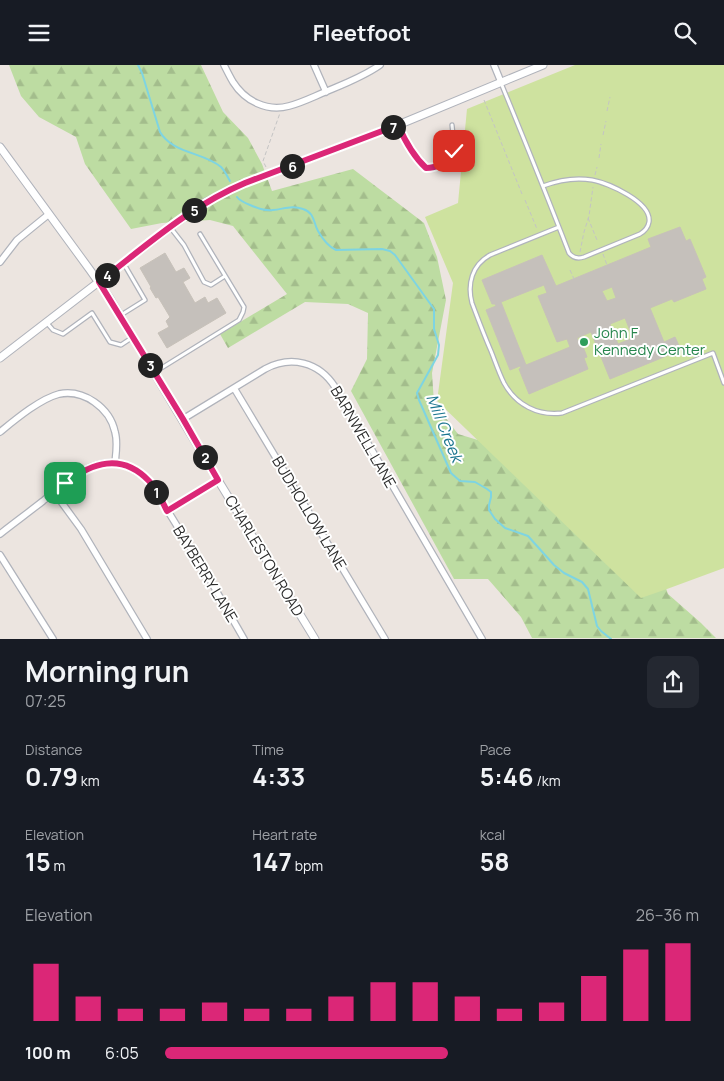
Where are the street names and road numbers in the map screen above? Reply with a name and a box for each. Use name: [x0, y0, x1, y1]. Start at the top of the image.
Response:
street label: BARNWELL LANE: [326, 382, 401, 492]
street label: BUDHOLLOW LANE: [267, 452, 352, 574]
street label: CHARLESTON ROAD: [220, 491, 309, 620]
street label: BAYBERRY LANE: [168, 521, 243, 626]

